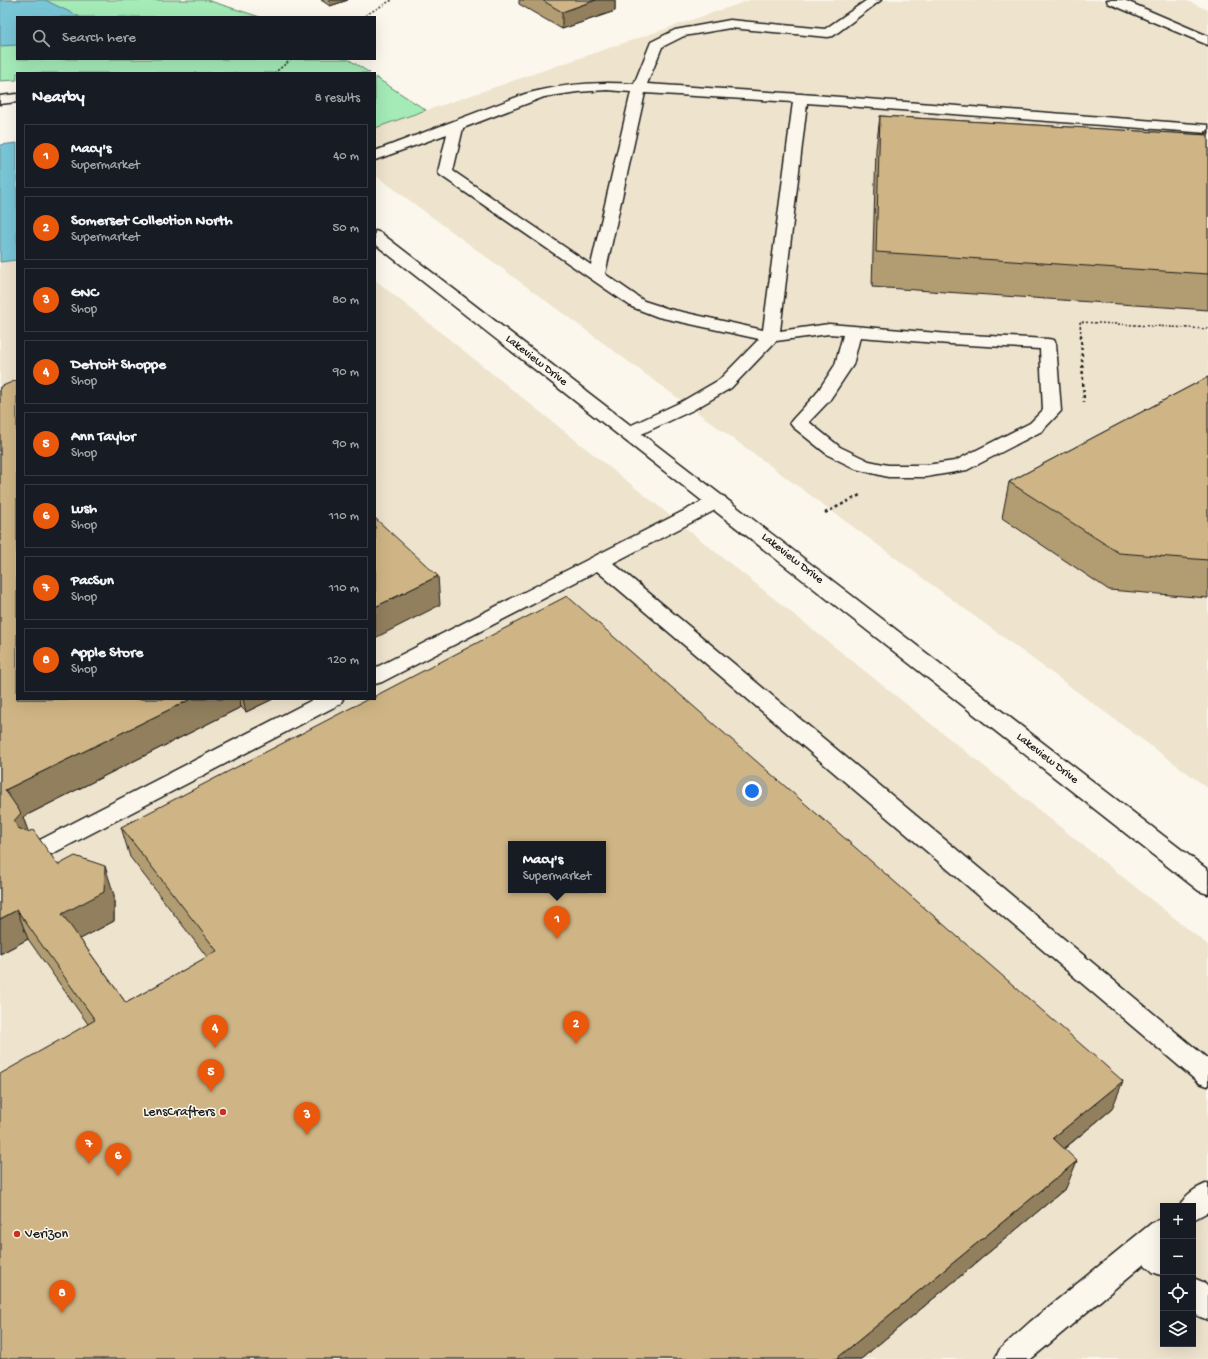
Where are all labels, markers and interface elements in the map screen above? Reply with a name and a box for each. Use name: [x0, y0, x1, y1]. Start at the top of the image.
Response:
search box: [16, 16, 376, 60]
icon: search: [30, 27, 52, 49]
text: Search here: [62, 29, 136, 47]
text: Nearby: [32, 88, 85, 108]
text: 8 results: [315, 91, 360, 106]
text: Macy's: [71, 140, 112, 158]
text: 1: [43, 149, 49, 164]
text: 40 m: [333, 149, 359, 164]
text: Supermarket: [71, 158, 140, 173]
text: Somerset Collection North: [71, 212, 233, 230]
text: 2: [43, 221, 49, 236]
text: 50 m: [332, 221, 359, 236]
text: Supermarket: [71, 230, 140, 245]
text: GNC: [71, 284, 98, 302]
text: 3: [43, 293, 49, 308]
text: 80 m: [332, 293, 359, 308]
text: Shop: [71, 302, 97, 317]
street label: Lakeview Drive: [502, 332, 570, 390]
text: Detroit Shoppe: [71, 356, 166, 374]
text: 4: [43, 365, 49, 380]
text: 90 m: [333, 365, 359, 380]
text: Shop: [71, 374, 97, 389]
text: Ann Taylor: [71, 428, 136, 446]
text: 5: [43, 437, 49, 452]
text: 90 m: [333, 437, 359, 452]
text: Shop: [71, 446, 97, 461]
text: Lush: [71, 500, 97, 518]
text: 6: [43, 509, 49, 524]
text: 110 m: [329, 509, 359, 524]
text: Shop: [71, 518, 97, 533]
street label: Lakeview Drive: [758, 530, 826, 588]
text: PacSun: [71, 572, 114, 590]
text: 7: [43, 581, 49, 596]
text: 110 m: [329, 581, 359, 596]
text: Shop: [71, 590, 97, 605]
text: Apple Store: [71, 644, 143, 662]
text: 8: [42, 653, 50, 668]
text: 120 m: [328, 653, 359, 668]
text: Shop: [71, 662, 97, 677]
street label: Lakeview Drive: [1013, 730, 1081, 788]
your location: [742, 781, 762, 801]
popup: [508, 841, 606, 893]
text: Macy's: [523, 851, 563, 869]
text: Supermarket: [523, 869, 591, 884]
pin: 1: [544, 906, 570, 939]
pin: 2: [563, 1011, 589, 1044]
pin: 4: [202, 1015, 228, 1048]
pin: 5: [198, 1059, 224, 1092]
pin: 3: [294, 1102, 320, 1135]
place label: LensCrafters: [143, 1104, 216, 1121]
marker: LensCrafters: [218, 1107, 228, 1117]
pin: 7: [76, 1131, 102, 1164]
pin: 6: [105, 1143, 131, 1176]
map controls: [1160, 1203, 1196, 1347]
button: +: [1160, 1203, 1196, 1239]
place label: Verizon: [24, 1226, 68, 1243]
marker: Verizon: [12, 1229, 22, 1239]
button: −: [1160, 1239, 1196, 1275]
button: locate: [1160, 1275, 1196, 1311]
pin: 8: [49, 1280, 75, 1313]
button: layers: [1160, 1311, 1196, 1347]

